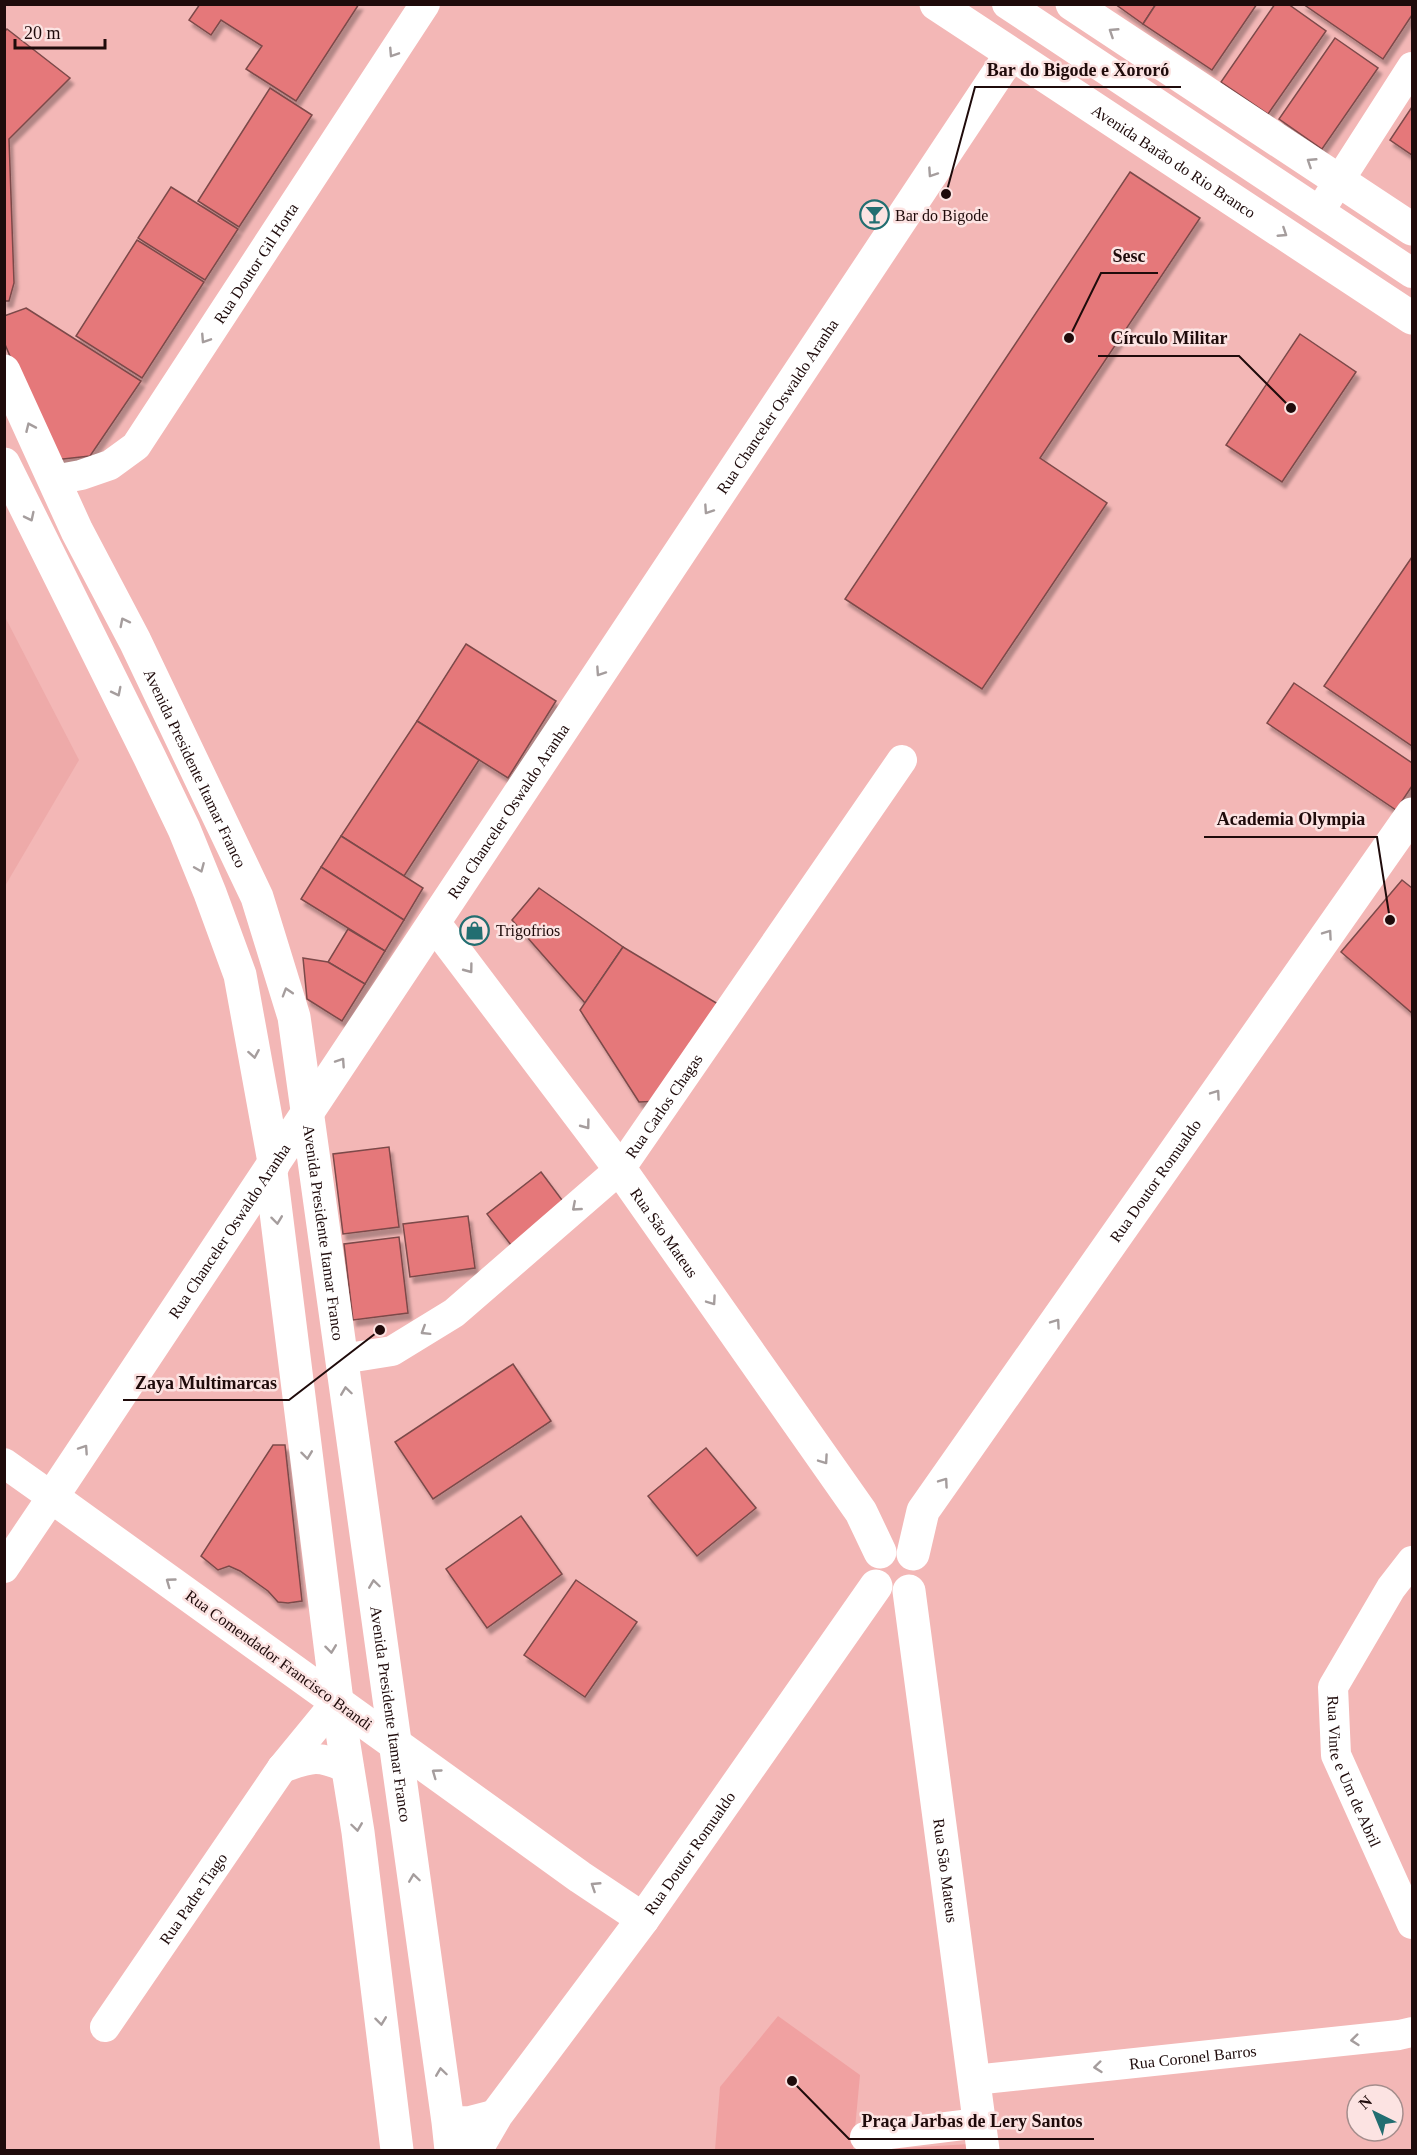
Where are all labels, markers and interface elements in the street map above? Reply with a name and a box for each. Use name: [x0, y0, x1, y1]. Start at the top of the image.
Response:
scale bar: [15, 12, 105, 50]
text: 20 m: [24, 23, 61, 43]
one-way arrow: [1109, 27, 1119, 39]
one-way arrow: [389, 47, 400, 58]
callout: Bar do Bigode e Xororó: [975, 51, 1181, 87]
text: Bar do Bigode e Xororó: [987, 60, 1169, 80]
street label: Avenida Barão do Rio Branco: [1089, 101, 1259, 221]
one-way arrow: [1307, 158, 1318, 169]
one-way arrow: [929, 166, 940, 177]
bar icon: Bar do Bigode: [858, 199, 890, 231]
street label: Rua Doutor Gil Horta: [210, 200, 301, 326]
place label: Bar do Bigode: [895, 207, 988, 225]
one-way arrow: [1276, 226, 1287, 237]
callout: Sesc: [1101, 237, 1158, 273]
text: Sesc: [1113, 246, 1146, 266]
street label: Rua Chanceler Oswaldo Aranha: [713, 316, 841, 497]
callout: Círculo Militar: [1098, 320, 1239, 356]
text: Círculo Militar: [1110, 328, 1228, 348]
one-way arrow: [202, 333, 213, 344]
one-way arrow: [25, 422, 37, 433]
one-way arrow: [704, 503, 715, 514]
one-way arrow: [22, 511, 34, 522]
one-way arrow: [120, 617, 132, 628]
one-way arrow: [596, 665, 607, 676]
street label: Avenida Presidente Itamar Franco: [141, 666, 250, 870]
one-way arrow: [110, 685, 121, 696]
street label: Rua Chanceler Oswaldo Aranha: [444, 721, 572, 901]
callout: Academia Olympia: [1204, 801, 1377, 837]
text: Academia Olympia: [1217, 809, 1365, 829]
one-way arrow: [193, 862, 205, 873]
shop icon: Trigofrios: [459, 914, 491, 946]
place label: Trigofrios: [496, 922, 560, 940]
one-way arrow: [1321, 930, 1332, 941]
one-way arrow: [462, 963, 473, 974]
one-way arrow: [281, 987, 294, 998]
one-way arrow: [247, 1049, 260, 1059]
street label: Rua Carlos Chagas: [622, 1050, 705, 1161]
one-way arrow: [334, 1058, 345, 1069]
one-way arrow: [1209, 1090, 1220, 1101]
street label: Rua Doutor Romualdo: [1106, 1116, 1204, 1245]
one-way arrow: [579, 1118, 590, 1129]
street label: Avenida Presidente Itamar Franco: [301, 1123, 348, 1342]
street label: Rua Chanceler Oswaldo Aranha: [165, 1140, 293, 1321]
street label: Rua São Mateus: [627, 1185, 702, 1280]
one-way arrow: [572, 1200, 583, 1211]
one-way arrow: [271, 1215, 283, 1225]
one-way arrow: [705, 1294, 716, 1305]
one-way arrow: [1049, 1318, 1060, 1329]
one-way arrow: [421, 1323, 431, 1335]
callout: Zaya Multimarcas: [123, 1364, 289, 1400]
text: Zaya Multimarcas: [135, 1373, 277, 1393]
one-way arrow: [341, 1386, 353, 1395]
one-way arrow: [77, 1444, 88, 1455]
one-way arrow: [300, 1451, 312, 1460]
one-way arrow: [817, 1454, 828, 1465]
one-way arrow: [937, 1478, 948, 1489]
one-way arrow: [165, 1578, 176, 1589]
one-way arrow: [368, 1579, 380, 1588]
street label: Rua Comendador Francisco Brandi: [183, 1587, 376, 1734]
street label: Avenida Presidente Itamar Franco: [368, 1605, 415, 1823]
one-way arrow: [324, 1644, 336, 1653]
street label: Rua Vinte e Um de Abril: [1325, 1695, 1385, 1850]
one-way arrow: [431, 1770, 442, 1781]
street label: Rua Doutor Romualdo: [641, 1788, 738, 1917]
street label: Rua São Mateus: [931, 1817, 961, 1924]
one-way arrow: [351, 1822, 363, 1832]
street label: Rua Padre Tiago: [156, 1849, 230, 1947]
one-way arrow: [409, 1874, 421, 1883]
one-way arrow: [590, 1883, 601, 1894]
one-way arrow: [374, 2016, 387, 2025]
one-way arrow: [1350, 2033, 1359, 2046]
street label: Rua Coronel Barros: [1128, 2042, 1257, 2072]
one-way arrow: [1094, 2060, 1103, 2073]
one-way arrow: [436, 2067, 448, 2076]
north arrow: [1345, 2083, 1405, 2143]
text: N: [1355, 2092, 1375, 2113]
callout: Praça Jarbas de Lery Santos: [849, 2103, 1094, 2139]
text: Praça Jarbas de Lery Santos: [862, 2111, 1082, 2131]

